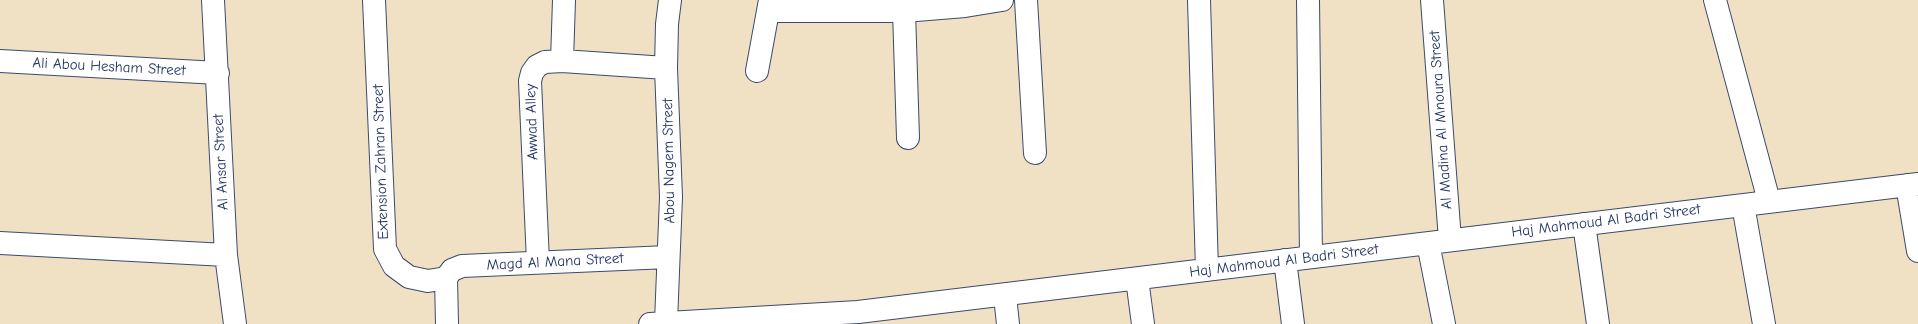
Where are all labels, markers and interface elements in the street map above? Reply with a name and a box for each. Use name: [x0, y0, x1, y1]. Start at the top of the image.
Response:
street label: Al Madina Al Mnoura Street: [1426, 30, 1456, 210]
street label: Ali Abou Hesham Street: [32, 54, 186, 80]
street label: Awwad Alley: [522, 83, 542, 161]
street label: Extension Zahran Street: [369, 84, 393, 240]
street label: Abou Nagem Street: [659, 98, 679, 224]
street label: Al Ansar Street: [209, 113, 233, 211]
street label: Haj Mahmoud Al Badri Street: [1510, 200, 1702, 242]
street label: Haj Mahmoud Al Badri Street: [1188, 240, 1380, 282]
street label: Magd Al Mana Street: [486, 249, 624, 275]

